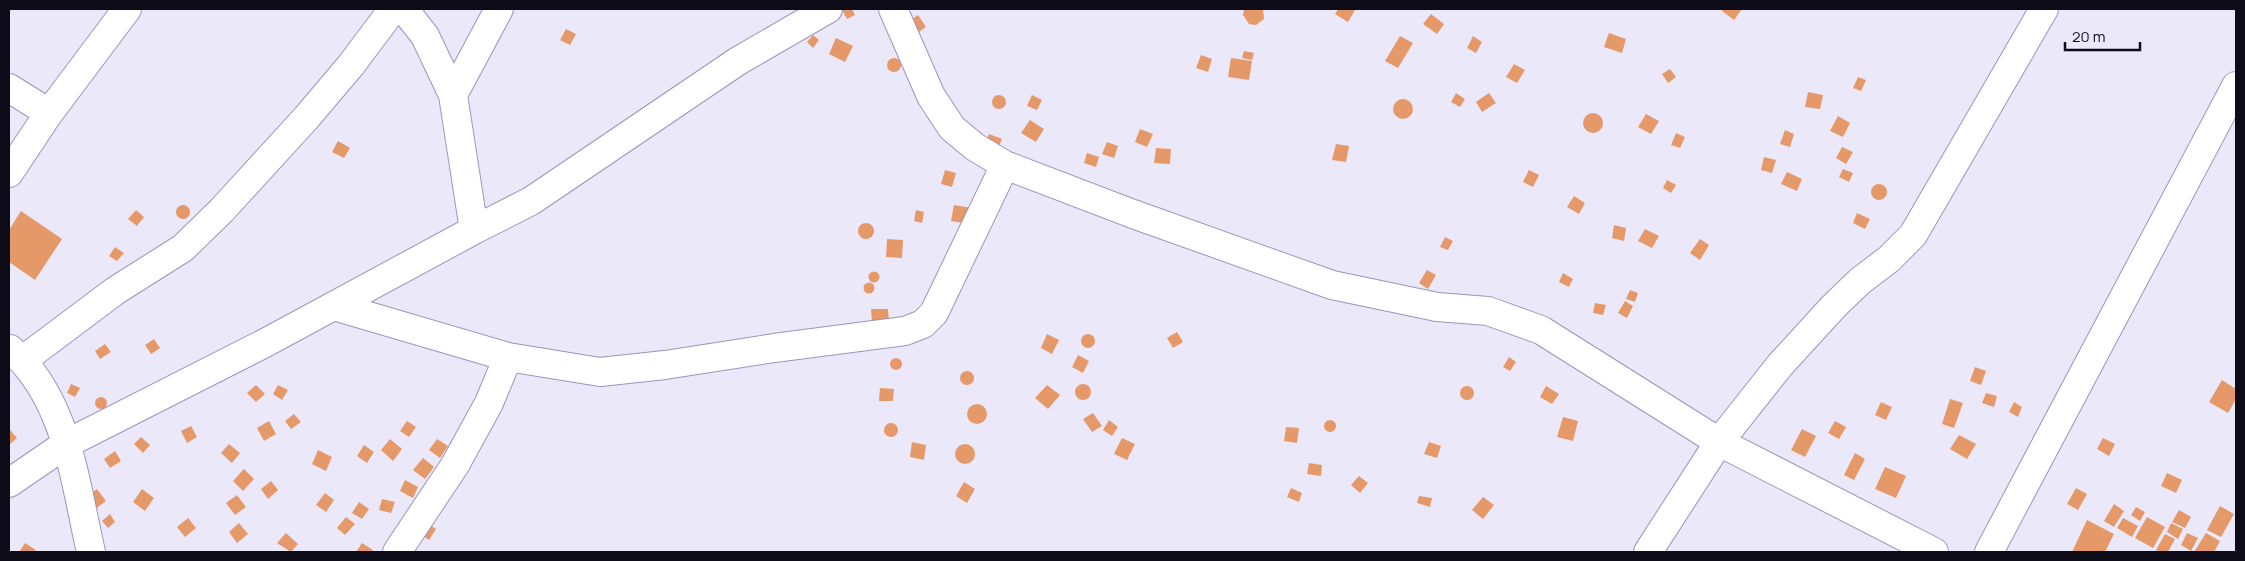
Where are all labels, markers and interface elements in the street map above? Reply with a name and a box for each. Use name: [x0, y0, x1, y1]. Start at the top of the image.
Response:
scale bar: [2065, 20, 2140, 52]
text: 20 m: [2072, 26, 2105, 47]

